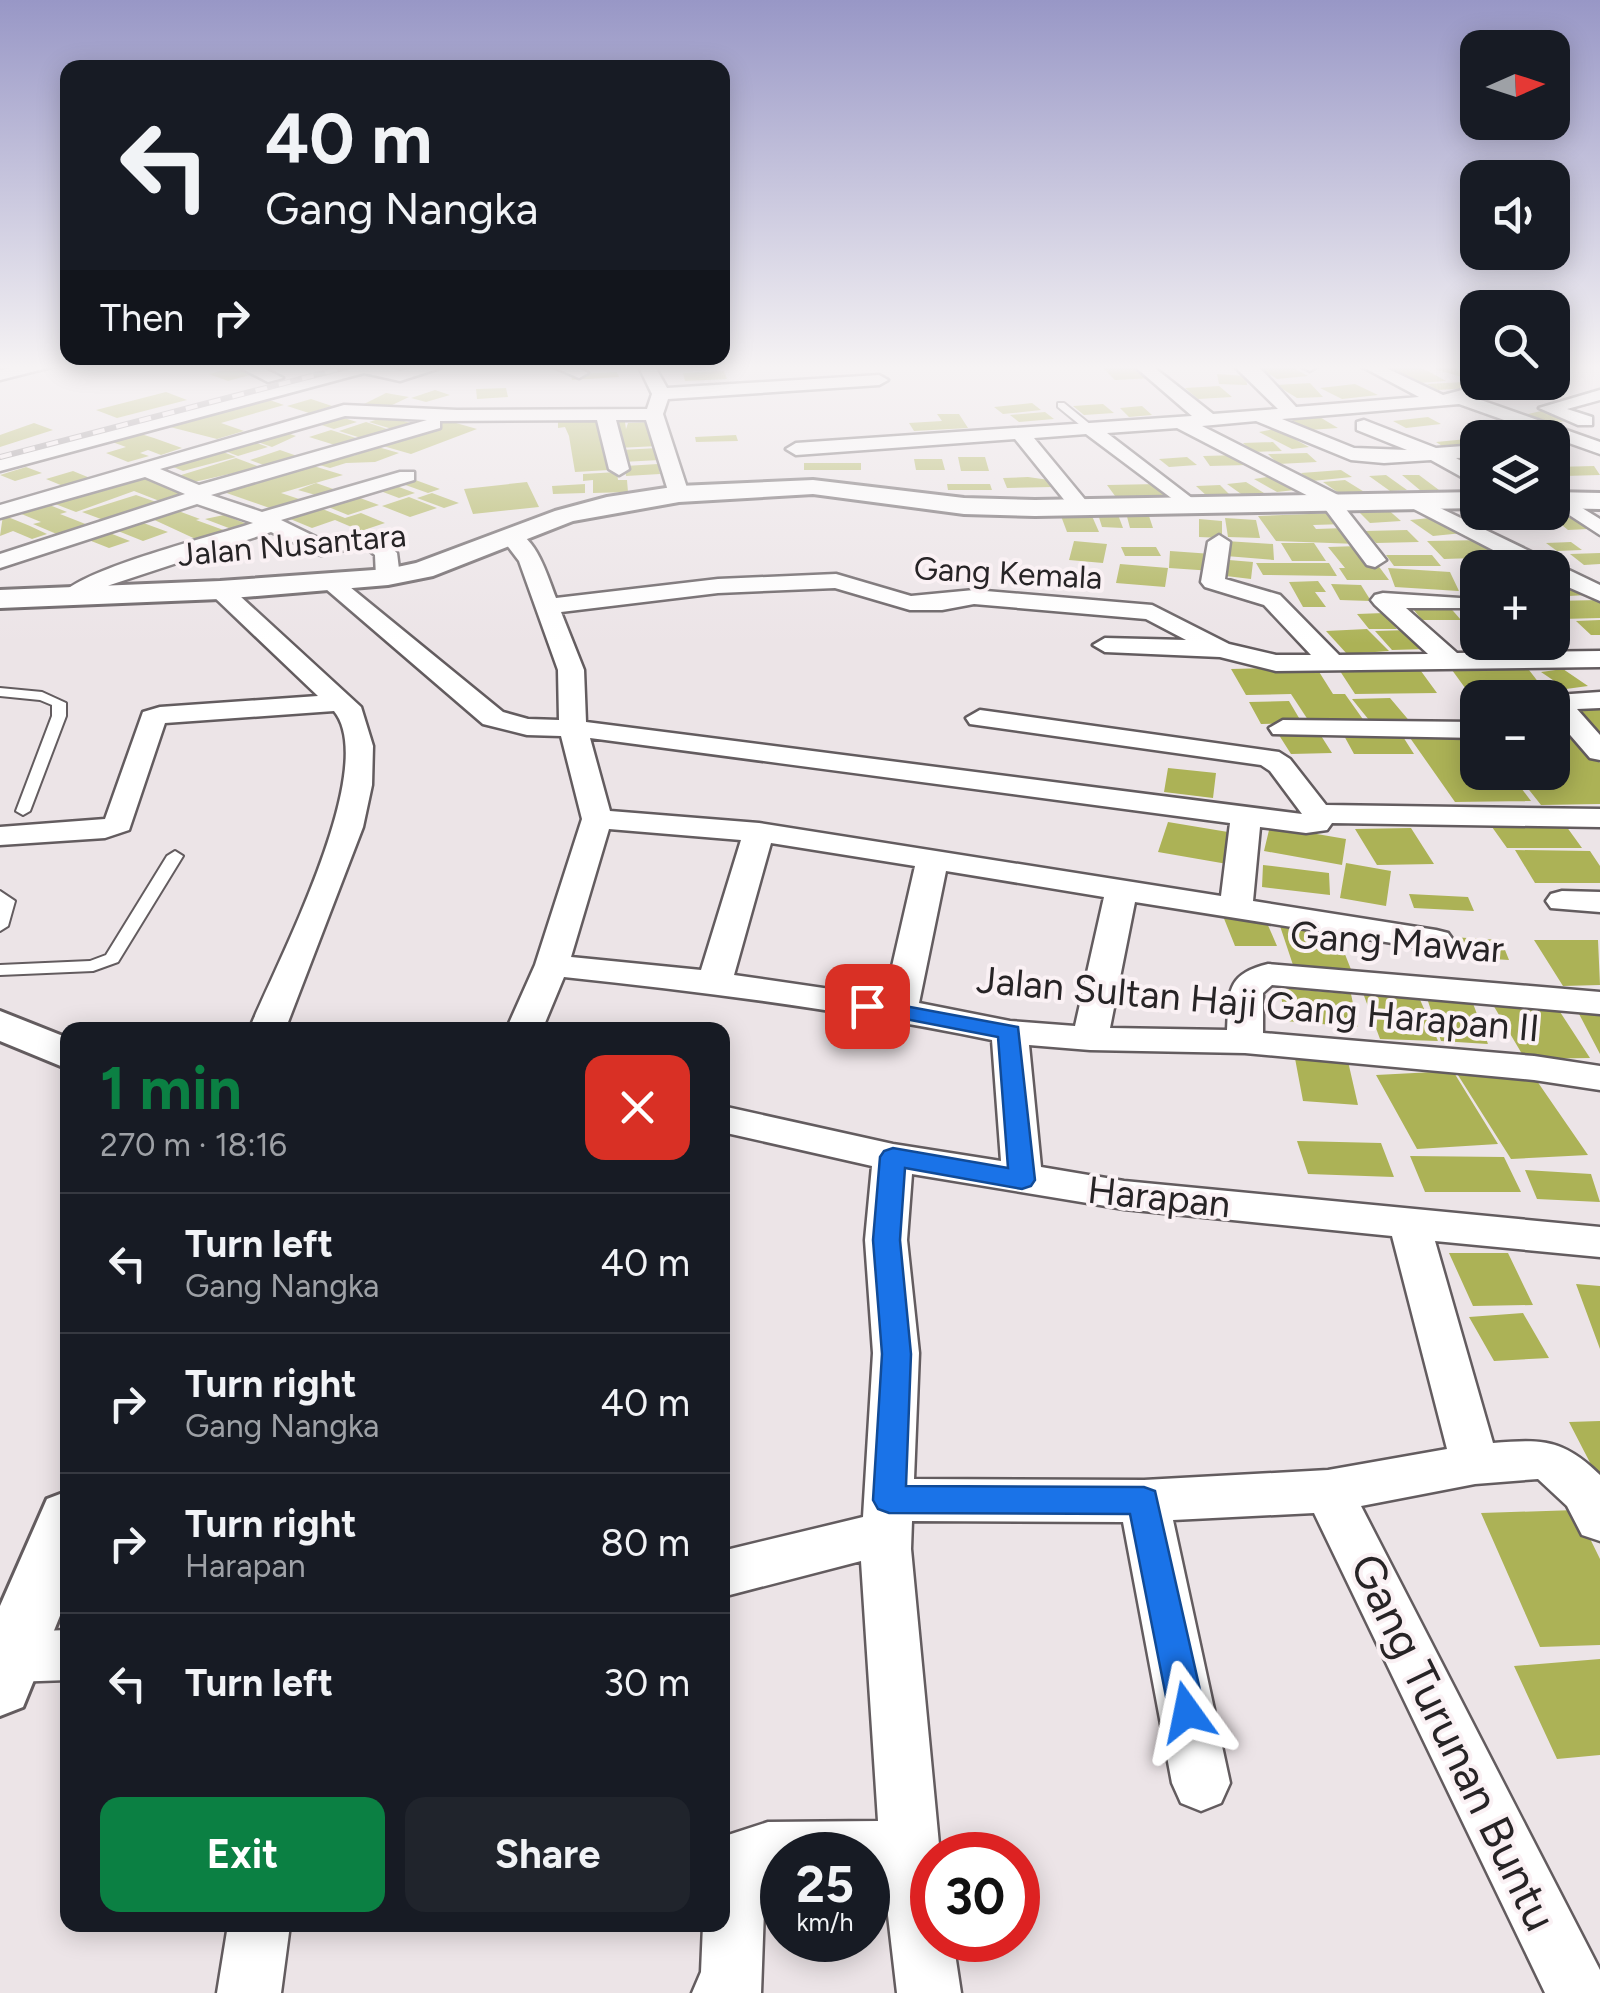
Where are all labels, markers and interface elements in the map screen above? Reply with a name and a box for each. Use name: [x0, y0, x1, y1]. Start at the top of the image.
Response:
north arrow: [1460, 30, 1570, 140]
map controls: [1460, 30, 1570, 790]
text: 40 m: [265, 96, 432, 181]
icon: left: [100, 100, 230, 230]
button: sound: [1460, 160, 1570, 270]
text: Gang Nangka: [265, 181, 538, 235]
icon: right: [204, 290, 259, 345]
button: search: [1460, 290, 1570, 400]
text: Then: [100, 295, 184, 341]
button: layers: [1460, 420, 1570, 530]
street label: Jalan Nusantara: [176, 516, 408, 574]
street label: Gang Kemala: [913, 549, 1103, 597]
button: +: [1460, 550, 1570, 660]
button: −: [1460, 680, 1570, 790]
street label: Gang Mawar: [1289, 912, 1505, 972]
street label: Jalan Sultan Haji Gang Harapan II: [975, 956, 1541, 1052]
pin: [825, 964, 910, 1049]
icon: arrive: [840, 979, 895, 1034]
text: 1 min: [100, 1052, 242, 1124]
button: close: [585, 1055, 690, 1160]
text: 270 m · 18:16: [100, 1126, 287, 1164]
street label: Harapan: [1085, 1167, 1233, 1227]
text: Turn left: [185, 1221, 333, 1267]
icon: left: [100, 1236, 155, 1291]
text: 40 m: [600, 1240, 690, 1286]
text: Gang Nangka: [185, 1267, 379, 1305]
text: Turn right: [185, 1361, 357, 1407]
icon: right: [100, 1376, 155, 1431]
text: 40 m: [600, 1380, 690, 1426]
text: Gang Nangka: [185, 1407, 379, 1445]
text: Turn right: [185, 1501, 357, 1547]
icon: right: [100, 1516, 155, 1571]
text: 80 m: [601, 1520, 690, 1566]
street label: Gang Turunan Buntu: [1339, 1545, 1569, 1939]
text: Harapan: [185, 1547, 306, 1585]
icon: left: [100, 1656, 155, 1711]
text: Turn left: [185, 1660, 333, 1706]
text: 30 m: [603, 1660, 690, 1706]
position arrow: [1135, 1660, 1239, 1764]
button: Exit: [100, 1797, 385, 1912]
button: Share: [405, 1797, 690, 1912]
speed limit sign: 30: [910, 1832, 1040, 1962]
text: 25: [796, 1854, 854, 1915]
text: km/h: [796, 1907, 854, 1937]

